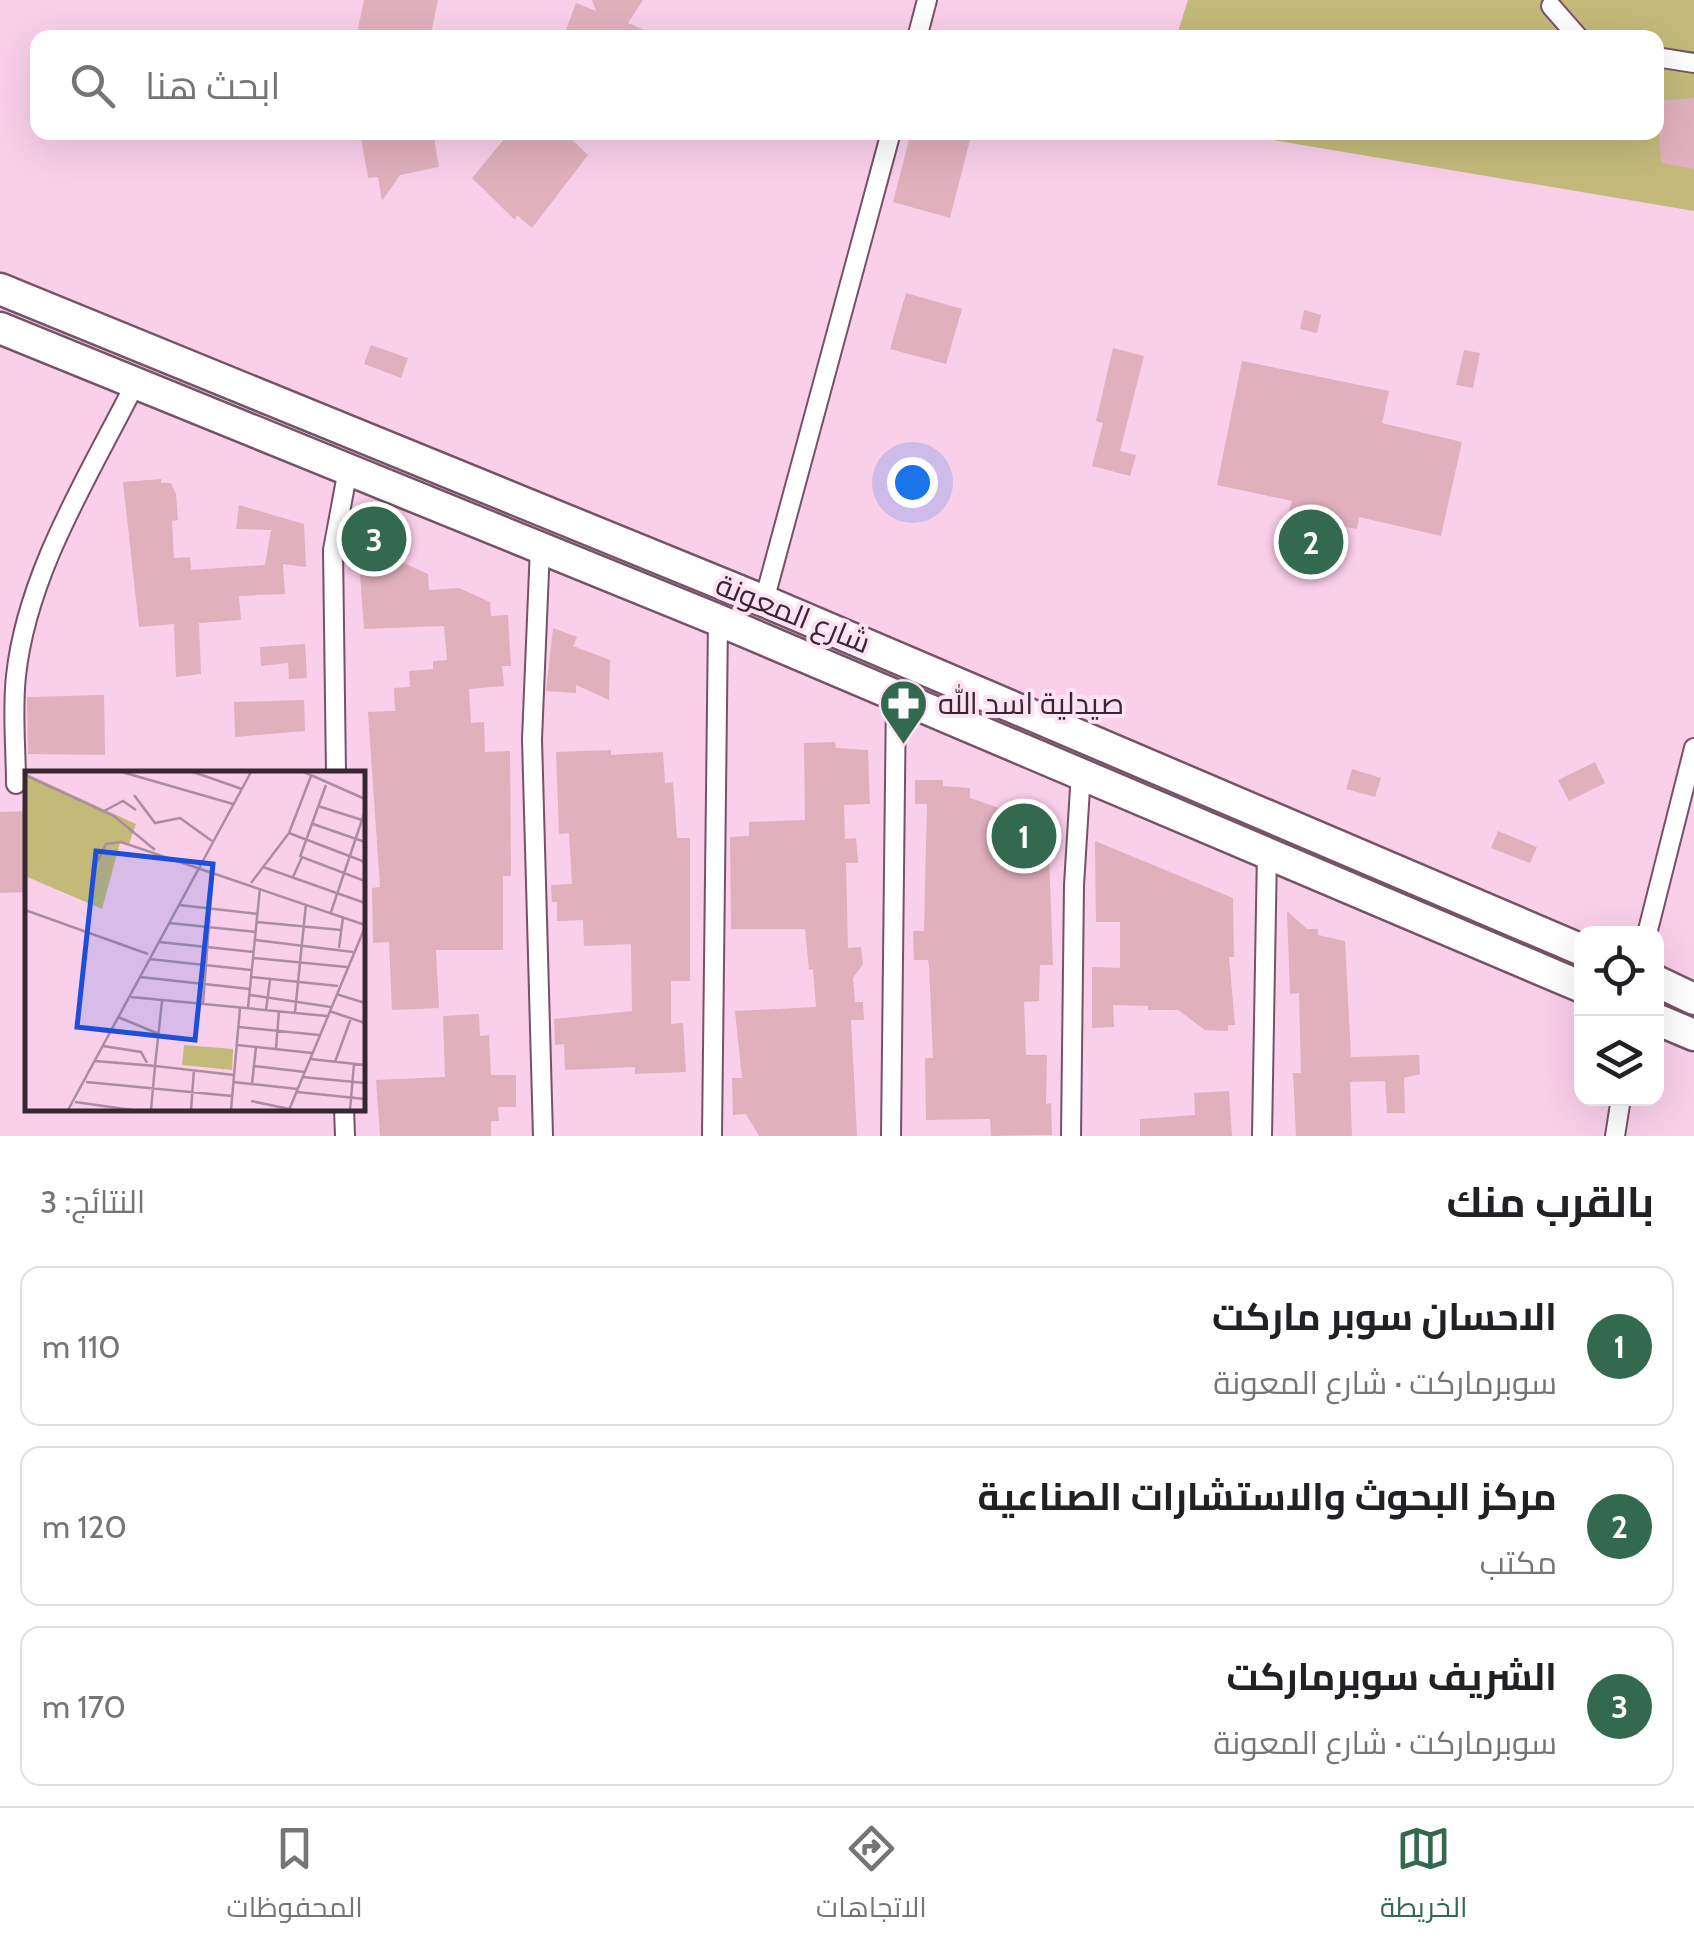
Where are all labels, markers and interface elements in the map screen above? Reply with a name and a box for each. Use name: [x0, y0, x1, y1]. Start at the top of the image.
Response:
search box: [30, 30, 1664, 140]
icon: search: [65, 58, 120, 113]
text: ابحث هنا: [145, 62, 281, 109]
your location: [887, 457, 938, 508]
pin: 3: [342, 502, 406, 576]
pin: 2: [1278, 504, 1344, 580]
street label: شارع المعونة: [710, 566, 876, 663]
pharmacy icon: صيدلية اسد الله: [877, 678, 929, 746]
place label: صيدلية اسد الله: [938, 684, 1124, 722]
inset map: [25, 771, 365, 1111]
pin: 1: [992, 798, 1056, 874]
map controls: [1574, 926, 1664, 1106]
button: locate: [1574, 926, 1664, 1016]
button: layers: [1574, 1016, 1664, 1106]
text: بالقرب منك: [1446, 1176, 1654, 1228]
text: النتائج: 3: [40, 1182, 145, 1221]
text: الاحسان سوبر ماركت: [1212, 1293, 1557, 1340]
text: 110 m: [42, 1327, 120, 1366]
text: 1: [1614, 1327, 1625, 1366]
text: سوبرماركت · شارع المعونة: [1213, 1363, 1557, 1402]
text: مركز البحوث والاستشارات الصناعية: [977, 1473, 1557, 1520]
text: 120 m: [42, 1507, 127, 1546]
text: 2: [1611, 1507, 1628, 1546]
text: مكتب: [1480, 1543, 1557, 1582]
text: الشريف سوبرماركت: [1227, 1653, 1557, 1700]
text: 170 m: [42, 1687, 126, 1726]
text: 3: [1611, 1687, 1628, 1726]
text: سوبرماركت · شارع المعونة: [1213, 1723, 1557, 1762]
tab: المحفوظات: [227, 1821, 363, 1933]
tab: الاتجاهات: [816, 1821, 927, 1933]
tab: الخريطة: [1380, 1821, 1467, 1933]

